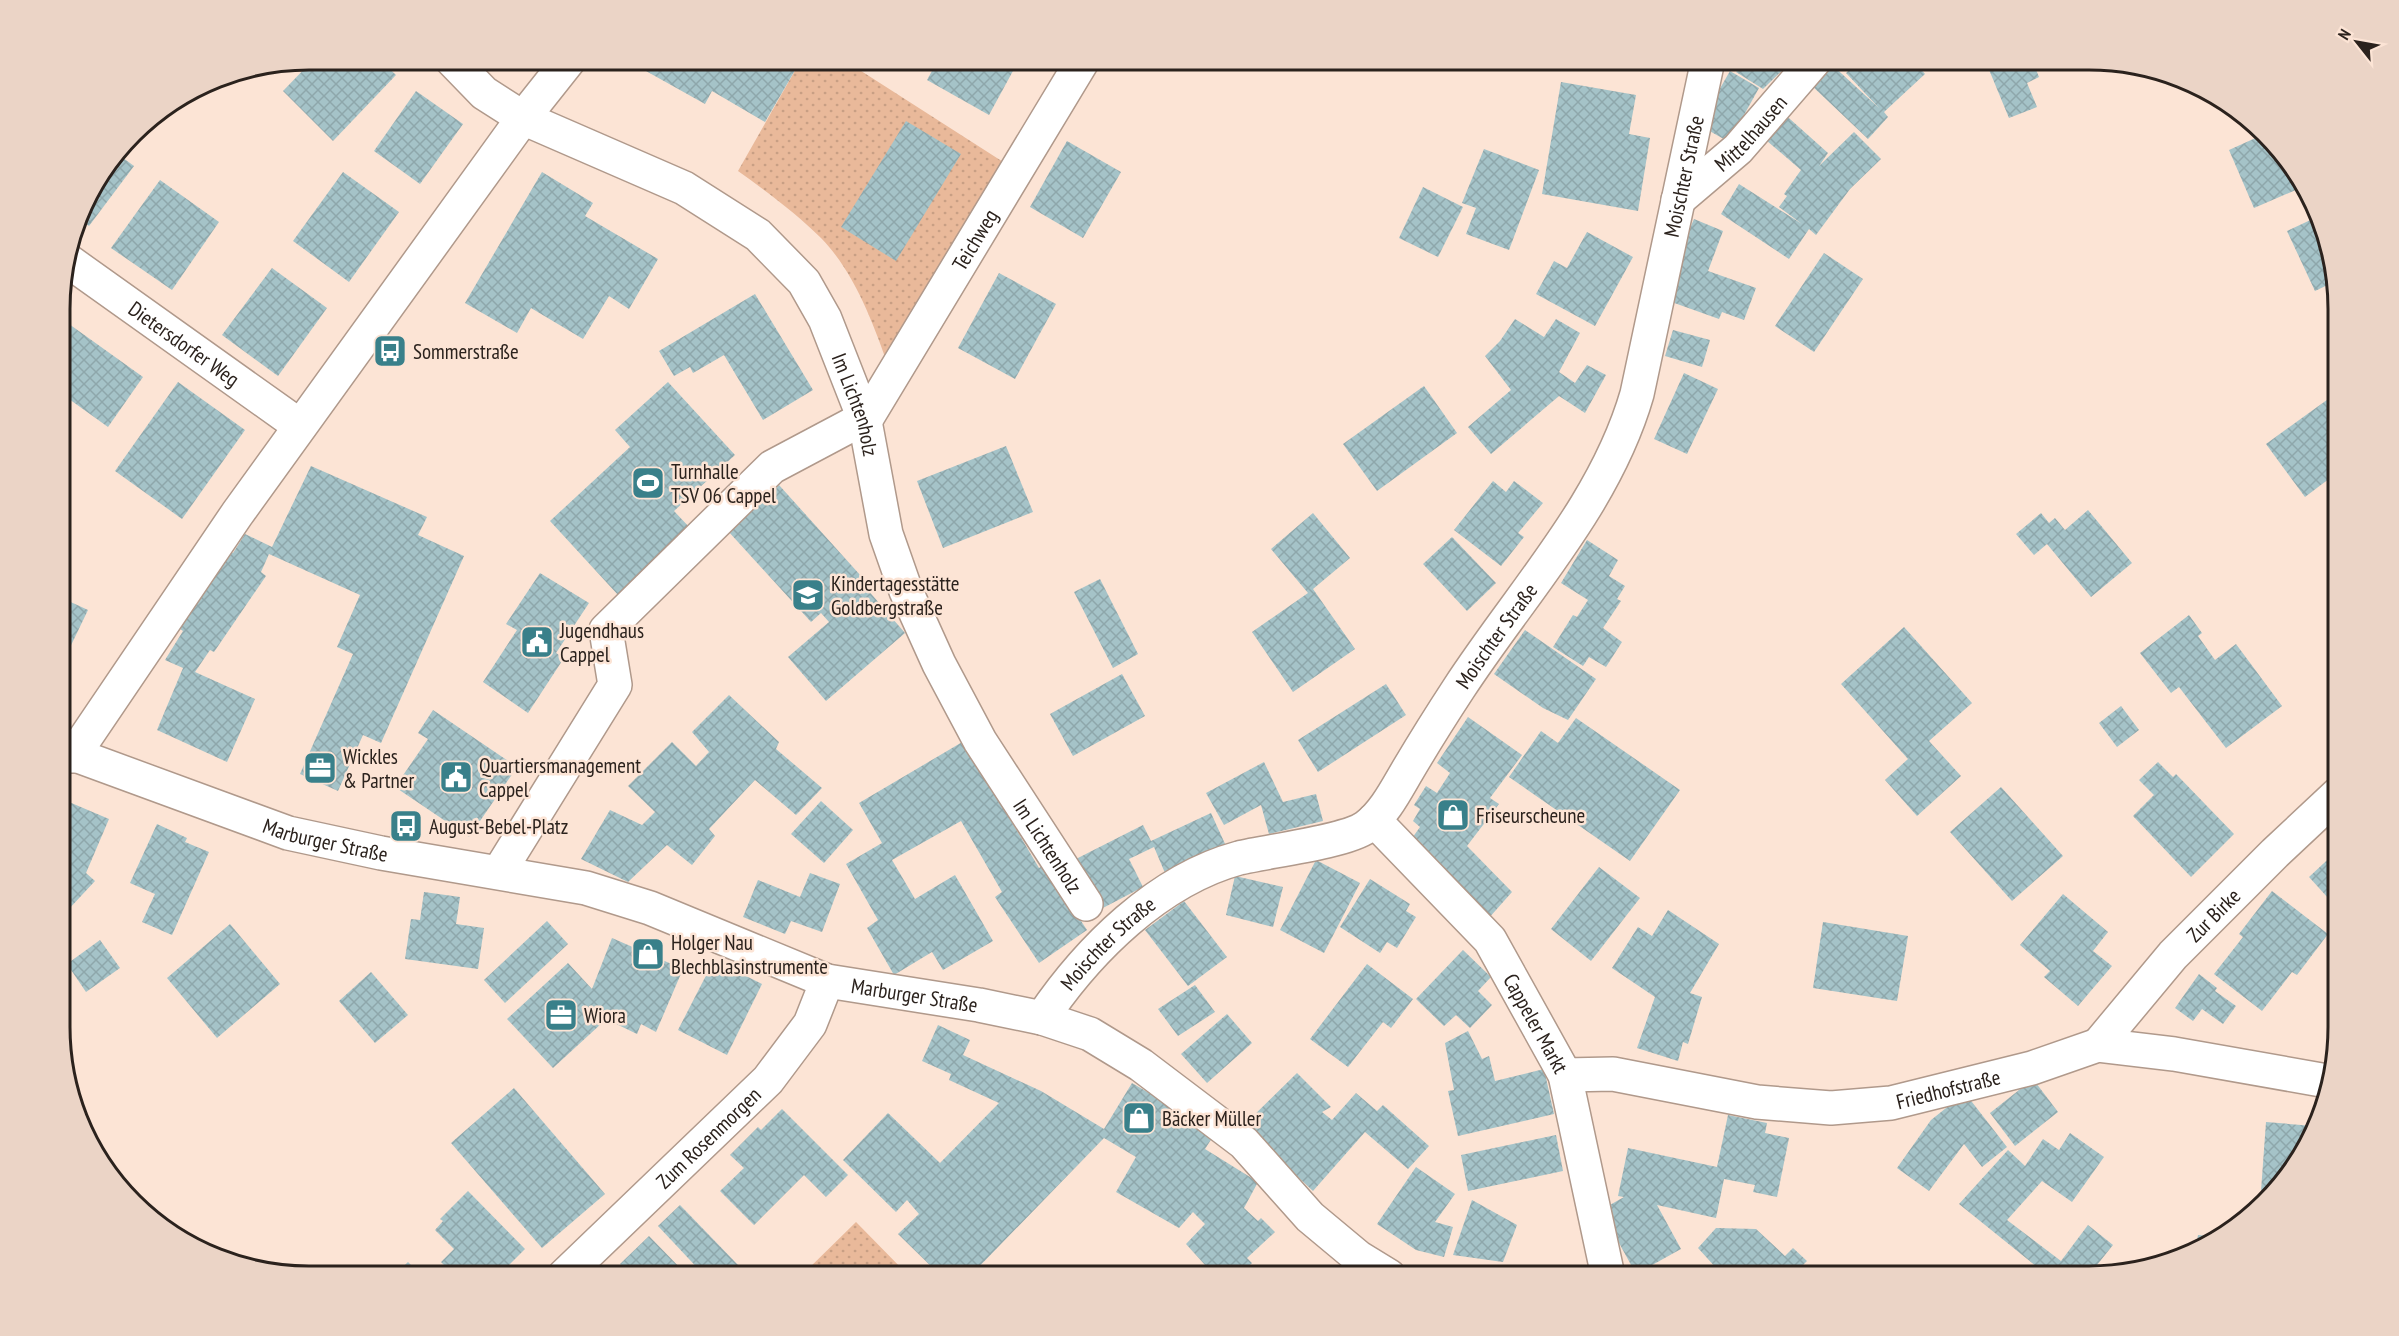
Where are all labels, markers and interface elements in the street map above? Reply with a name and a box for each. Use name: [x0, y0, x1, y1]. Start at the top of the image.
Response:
north arrow: [2327, 12, 2387, 72]
text: N: [2333, 25, 2355, 43]
street label: Mittelhausen: [1709, 89, 1792, 177]
street label: Moischter Straße: [1657, 113, 1709, 239]
street label: Teichweg: [946, 204, 1003, 275]
street label: Dietersdorfer Weg: [123, 295, 245, 392]
bus stop icon: Sommerstraße: [372, 333, 408, 369]
place label: Sommerstraße: [413, 338, 519, 365]
street label: Im Lichtenholz: [826, 349, 885, 458]
place label: Turnhalle TSV 06 Cappel: [671, 458, 776, 509]
sports icon: Turnhalle TSV 06 Cappel: [630, 465, 666, 501]
place label: Kindertagesstätte Goldbergstraße: [831, 570, 960, 621]
school or university icon: Kindertagesstätte Goldbergstraße: [790, 577, 826, 613]
street label: Moischter Straße: [1449, 578, 1543, 693]
place label: Jugendhaus Cappel: [559, 617, 644, 668]
public building icon: Jugendhaus Cappel: [519, 624, 555, 660]
place label: Wickles & Partner: [343, 743, 414, 794]
office icon: Wickles & Partner: [302, 750, 338, 786]
place label: Quartiersmanagement Cappel: [479, 752, 641, 803]
public building icon: Quartiersmanagement Cappel: [438, 759, 474, 795]
street label: Im Lichtenholz: [1008, 793, 1089, 898]
shop icon: Friseurscheune: [1435, 797, 1471, 833]
place label: Friseurscheune: [1476, 802, 1585, 829]
bus stop icon: August-Bebel-Platz: [388, 808, 424, 844]
street label: Marburger Straße: [259, 812, 390, 867]
place label: August-Bebel-Platz: [429, 813, 568, 840]
street label: Zur Birke: [2181, 882, 2246, 947]
street label: Moischter Straße: [1054, 890, 1160, 996]
place label: Holger Nau Blechblasinstrumente: [671, 929, 828, 980]
shop icon: Holger Nau Blechblasinstrumente: [630, 936, 666, 972]
street label: Cappeler Markt: [1498, 968, 1575, 1078]
street label: Marburger Straße: [849, 972, 980, 1018]
office icon: Wiora: [543, 997, 579, 1033]
place label: Wiora: [584, 1002, 626, 1029]
street label: Friedhofstraße: [1893, 1063, 2003, 1115]
street label: Zum Rosenmorgen: [650, 1081, 766, 1194]
shop icon: Bäcker Müller: [1121, 1100, 1157, 1136]
place label: Bäcker Müller: [1162, 1105, 1262, 1132]

